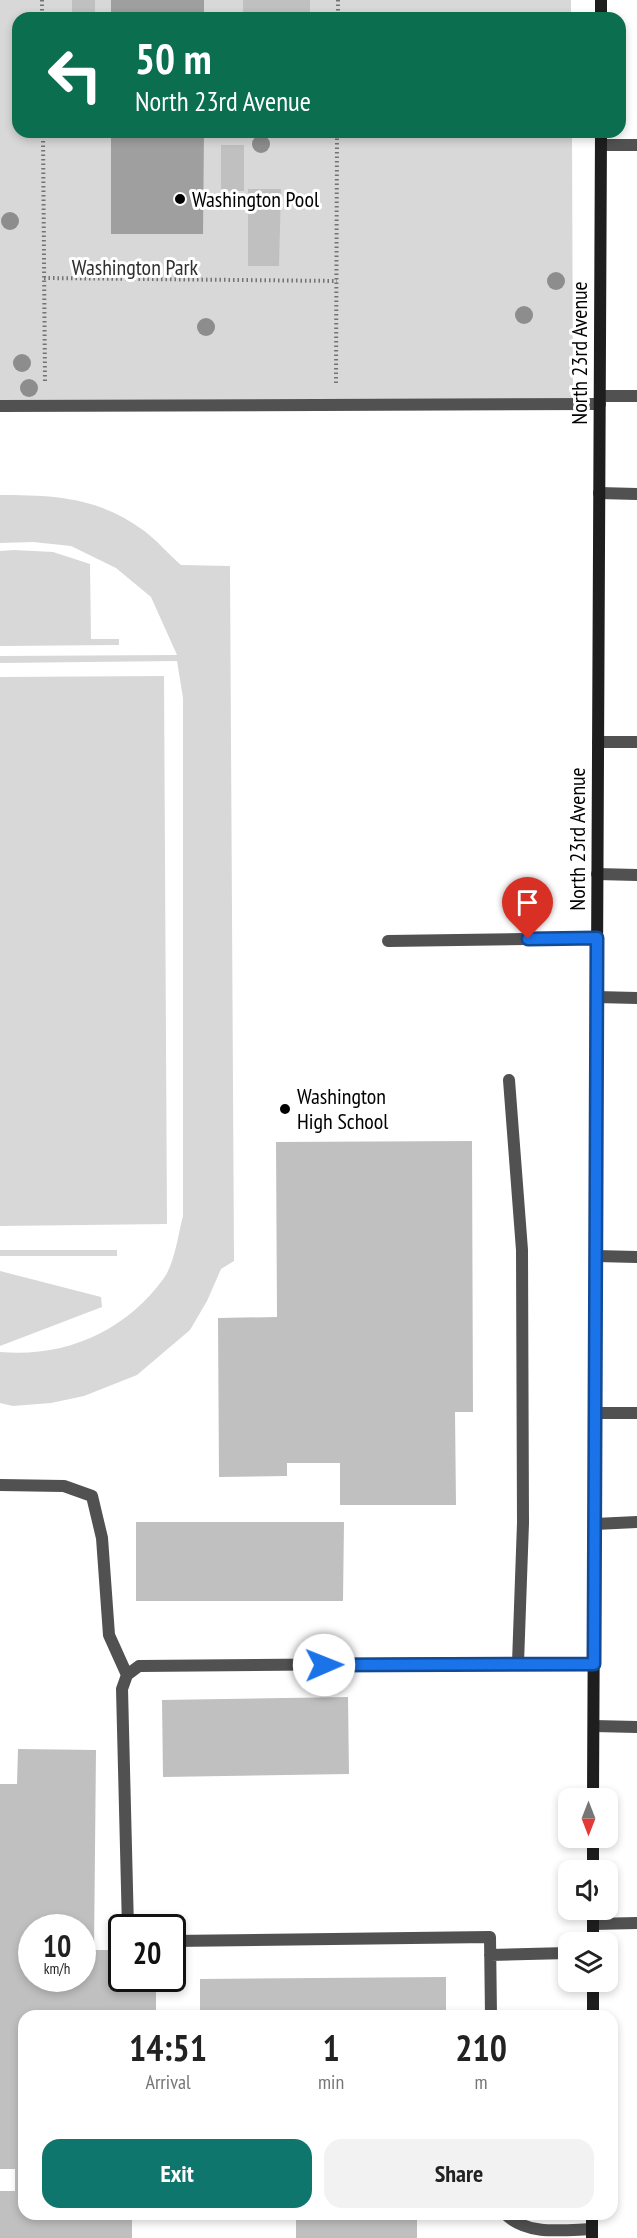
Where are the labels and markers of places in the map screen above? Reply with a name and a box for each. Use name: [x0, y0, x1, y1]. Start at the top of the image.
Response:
place label: Washington Pool: [192, 185, 320, 213]
marker: Washington Pool: [173, 192, 187, 206]
pin: [502, 877, 553, 939]
place label: Washington High School: [297, 1082, 389, 1135]
marker: Washington High School: [278, 1102, 292, 1116]

